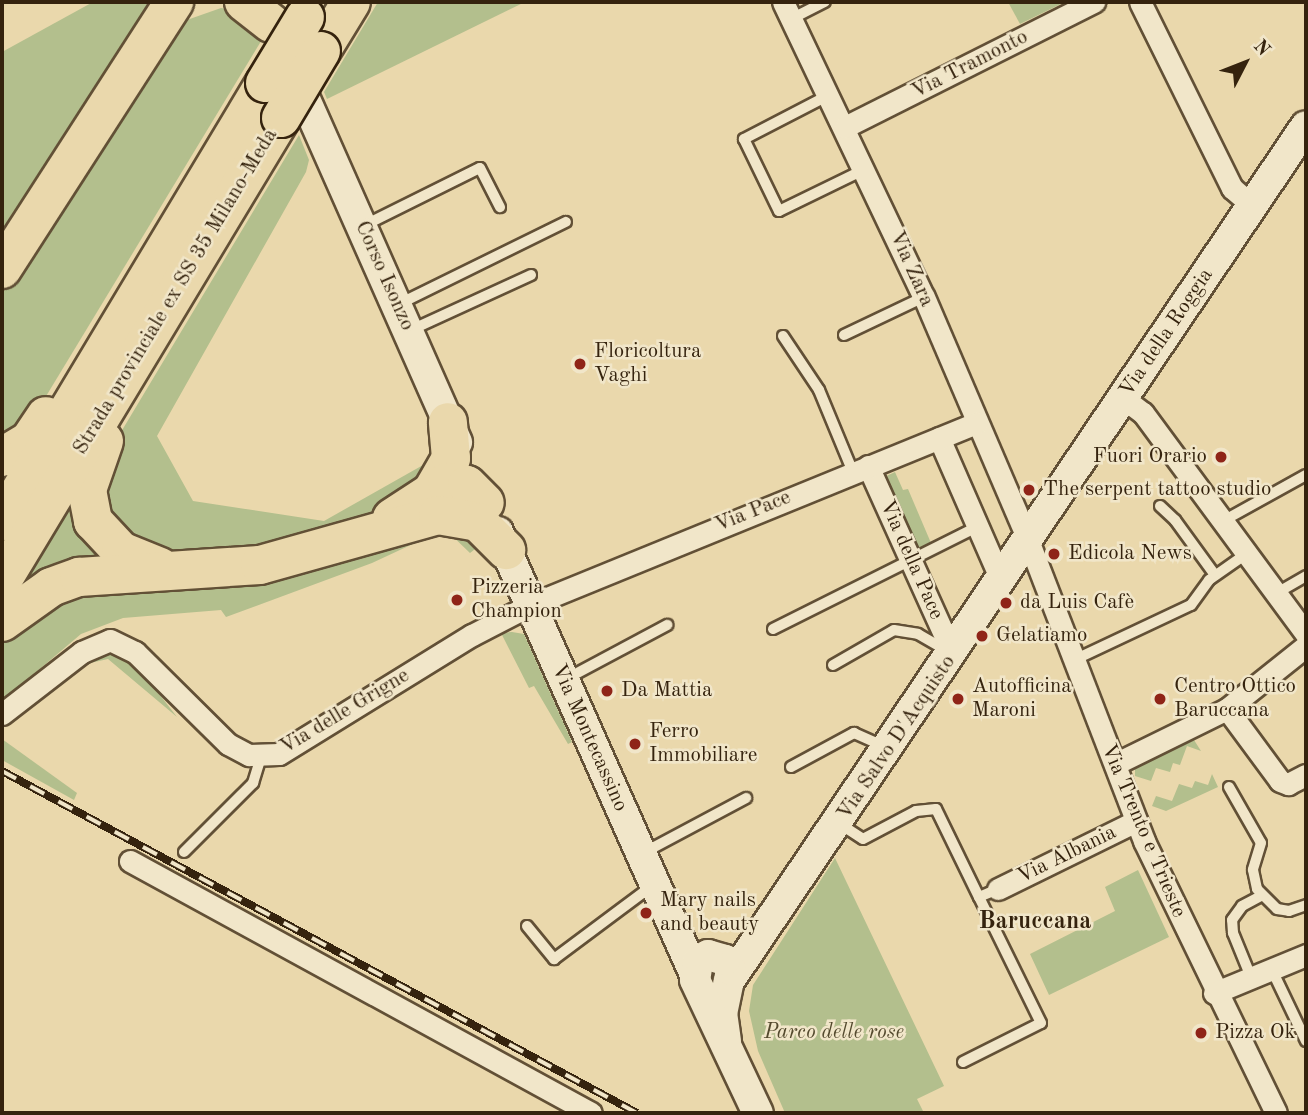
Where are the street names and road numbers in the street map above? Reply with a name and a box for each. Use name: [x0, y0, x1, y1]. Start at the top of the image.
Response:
street label: Via Tramonto: [908, 25, 1032, 105]
street label: Strada provinciale ex SS 35 Milano-Meda: [68, 124, 284, 460]
street label: Corso Isonzo: [349, 217, 419, 335]
street label: Via Zara: [883, 227, 939, 311]
street label: Via della Roggia: [1115, 264, 1219, 402]
street label: Via Pace: [711, 485, 795, 539]
street label: Via della Pace: [873, 496, 949, 624]
street label: Via Salvo D'Acquisto: [832, 651, 962, 825]
street label: Via Montecassino: [545, 660, 633, 816]
street label: Via delle Grigne: [276, 663, 414, 761]
street label: Via Trento e Trieste: [1095, 740, 1191, 922]
street label: Via Albania: [1013, 820, 1121, 890]

